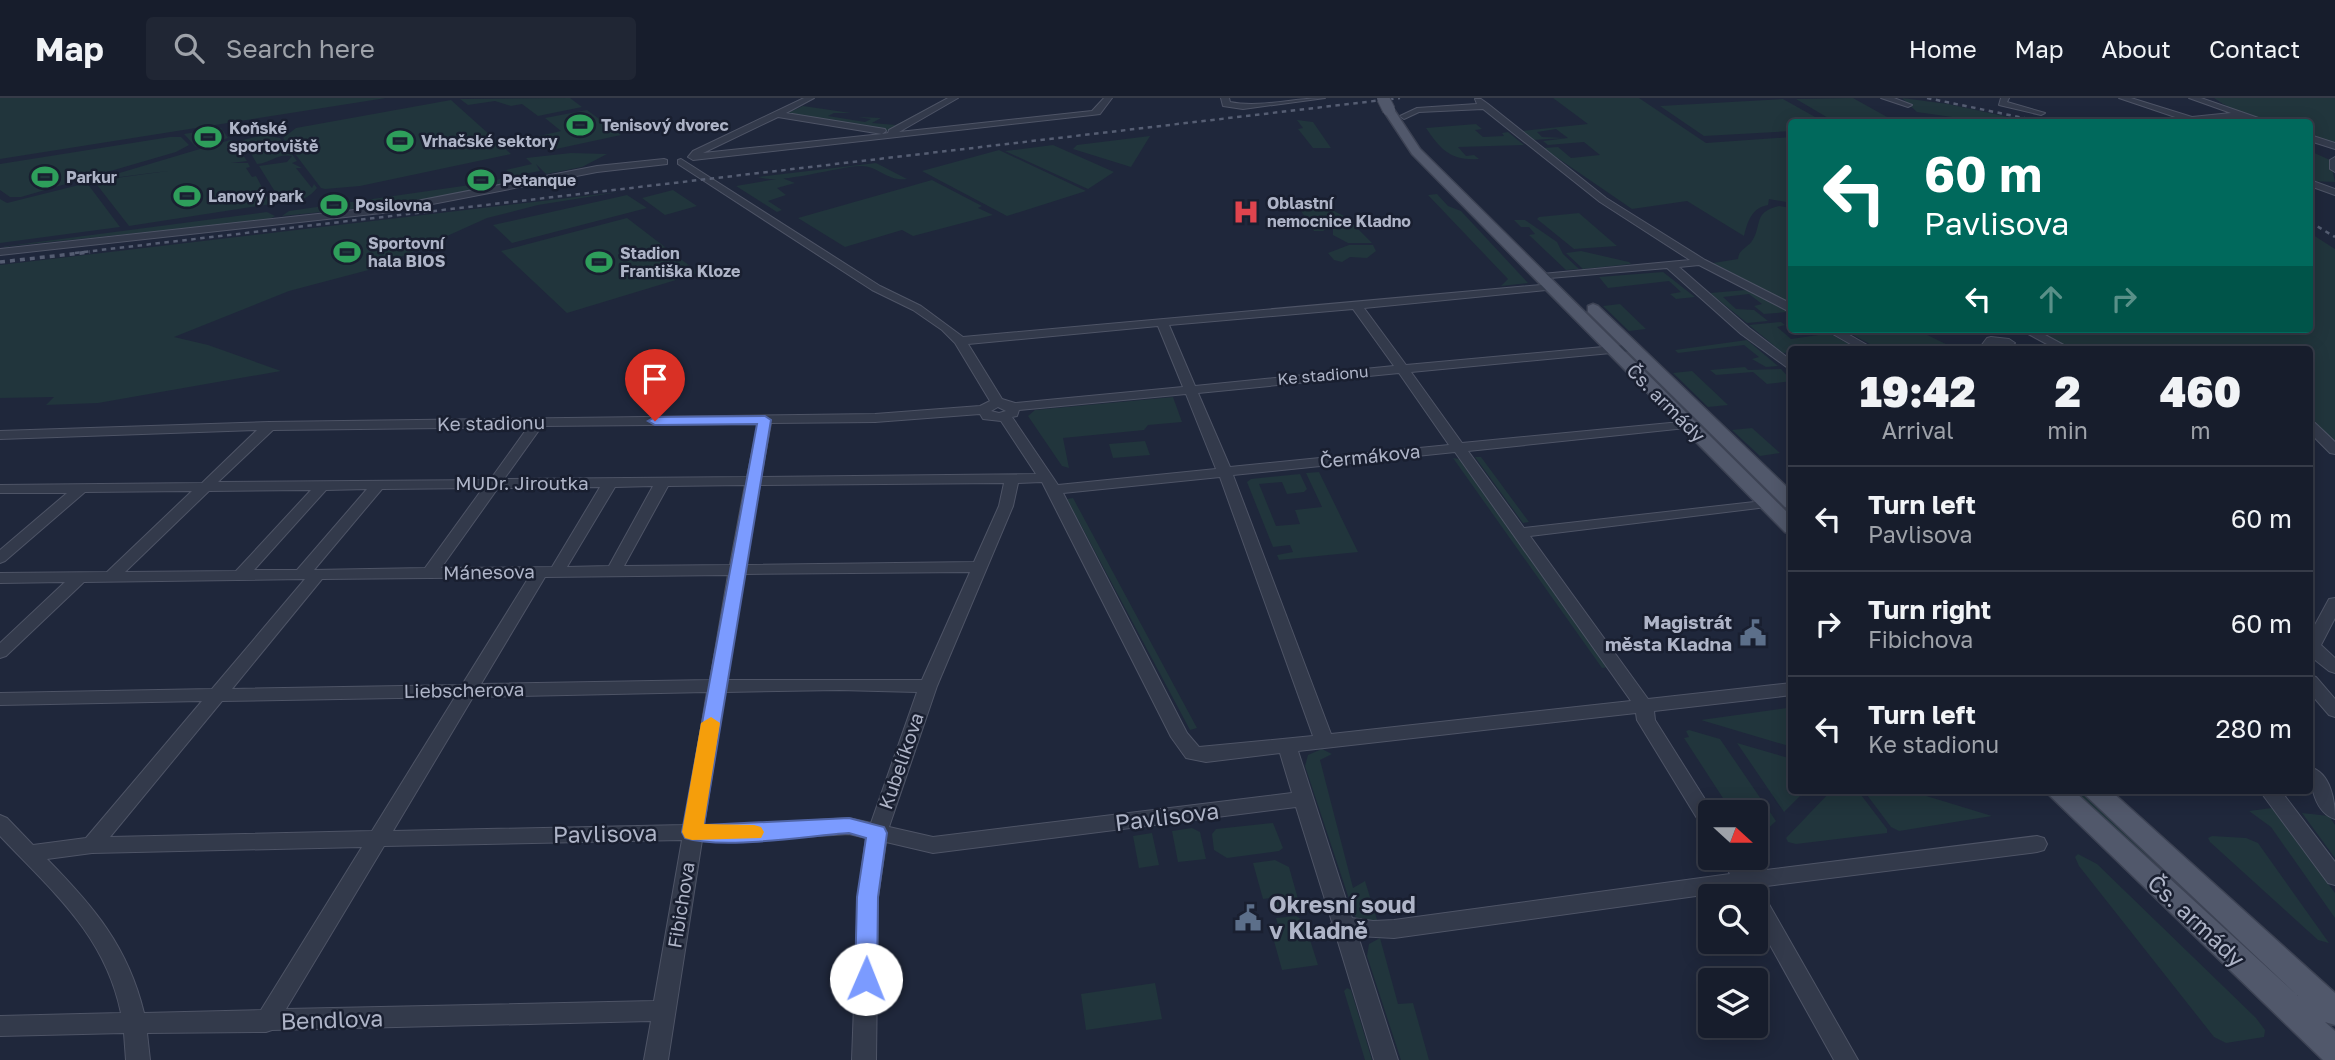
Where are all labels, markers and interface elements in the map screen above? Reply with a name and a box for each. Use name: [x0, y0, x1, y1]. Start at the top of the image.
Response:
search box: [146, 17, 636, 80]
text: Map: [35, 29, 104, 68]
icon: search: [170, 29, 208, 67]
text: Search here: [226, 33, 375, 64]
text: Home: [1909, 34, 1977, 63]
text: Map: [2015, 34, 2064, 63]
text: About: [2102, 34, 2171, 63]
text: Contact: [2209, 34, 2300, 63]
sports icon: Tenisový dvorec: [565, 110, 595, 140]
place label: Tenisový dvorec: [601, 115, 729, 135]
place label: Koňské sportoviště: [229, 118, 318, 156]
sports icon: Koňské sportoviště: [193, 122, 223, 152]
sports icon: Vrhačské sektory: [385, 126, 415, 156]
place label: Vrhačské sektory: [421, 131, 558, 151]
text: 60 m: [1924, 144, 2042, 203]
icon: left: [1809, 147, 1900, 238]
sports icon: Parkur: [30, 162, 60, 192]
sports icon: Petanque: [466, 165, 496, 195]
place label: Parkur: [66, 167, 117, 187]
place label: Petanque: [502, 170, 576, 190]
sports icon: Lanový park: [172, 181, 202, 211]
place label: Lanový park: [208, 186, 304, 206]
sports icon: Posilovna: [319, 190, 349, 220]
place label: Oblastní nemocnice Kladno: [1267, 193, 1411, 231]
place label: Posilovna: [355, 195, 432, 215]
hospital icon: Oblastní nemocnice Kladno: [1231, 197, 1261, 227]
text: Pavlisova: [1924, 204, 2069, 242]
place label: Sportovní hala BIOS: [368, 233, 446, 271]
sports icon: Sportovní hala BIOS: [332, 237, 362, 267]
place label: Stadion Františka Kloze: [620, 243, 741, 281]
sports icon: Stadion Františka Kloze: [584, 247, 614, 277]
icon: left: [1959, 280, 1997, 318]
icon: ahead: [2032, 280, 2070, 318]
icon: right: [2105, 280, 2143, 318]
pin: [625, 349, 685, 421]
street label: Čs. armády: [1622, 359, 1711, 447]
icon: arrive: [636, 360, 674, 398]
street label: Ke stadionu: [1277, 361, 1369, 389]
text: 19:42: [1860, 366, 1976, 416]
text: 2: [2055, 366, 2081, 416]
text: 460: [2160, 366, 2241, 416]
street label: Ke stadionu: [437, 410, 545, 435]
text: Arrival: [1882, 416, 1954, 444]
text: min: [2047, 416, 2088, 444]
text: m: [2190, 416, 2211, 444]
street label: Čermákova: [1318, 439, 1421, 472]
street label: MUDr. Jiroutka: [455, 471, 589, 494]
text: Turn left: [1868, 489, 1976, 520]
icon: left: [1809, 500, 1847, 538]
text: 60 m: [2231, 503, 2292, 534]
text: Pavlisova: [1868, 520, 1973, 548]
street label: Mánesova: [443, 559, 535, 584]
text: Turn right: [1868, 594, 1991, 625]
icon: right: [1809, 605, 1847, 643]
text: 60 m: [2231, 608, 2292, 639]
place label: Magistrát města Kladna: [1605, 610, 1732, 655]
public building icon: Magistrát města Kladna: [1738, 618, 1768, 648]
text: Fibichova: [1868, 625, 1973, 653]
street label: Liebscherova: [403, 677, 525, 702]
text: Turn left: [1868, 699, 1976, 730]
street label: Kubelíkova: [873, 709, 928, 812]
icon: left: [1809, 710, 1847, 748]
text: 280 m: [2215, 713, 2292, 744]
text: Ke stadionu: [1868, 730, 1999, 758]
street label: Pavlisova: [1113, 796, 1220, 836]
north arrow: [1698, 800, 1768, 870]
map controls: [1698, 800, 1768, 1038]
street label: Pavlisova: [552, 818, 657, 848]
street label: Fibichova: [662, 860, 699, 950]
street label: Čs. armády: [2142, 868, 2251, 972]
button: search: [1698, 884, 1768, 954]
place label: Okresní soud v Kladně: [1269, 890, 1416, 944]
public building icon: Okresní soud v Kladně: [1233, 903, 1263, 933]
position arrow: [829, 942, 903, 1016]
button: layers: [1698, 968, 1768, 1038]
street label: Bendlova: [280, 1003, 384, 1035]

